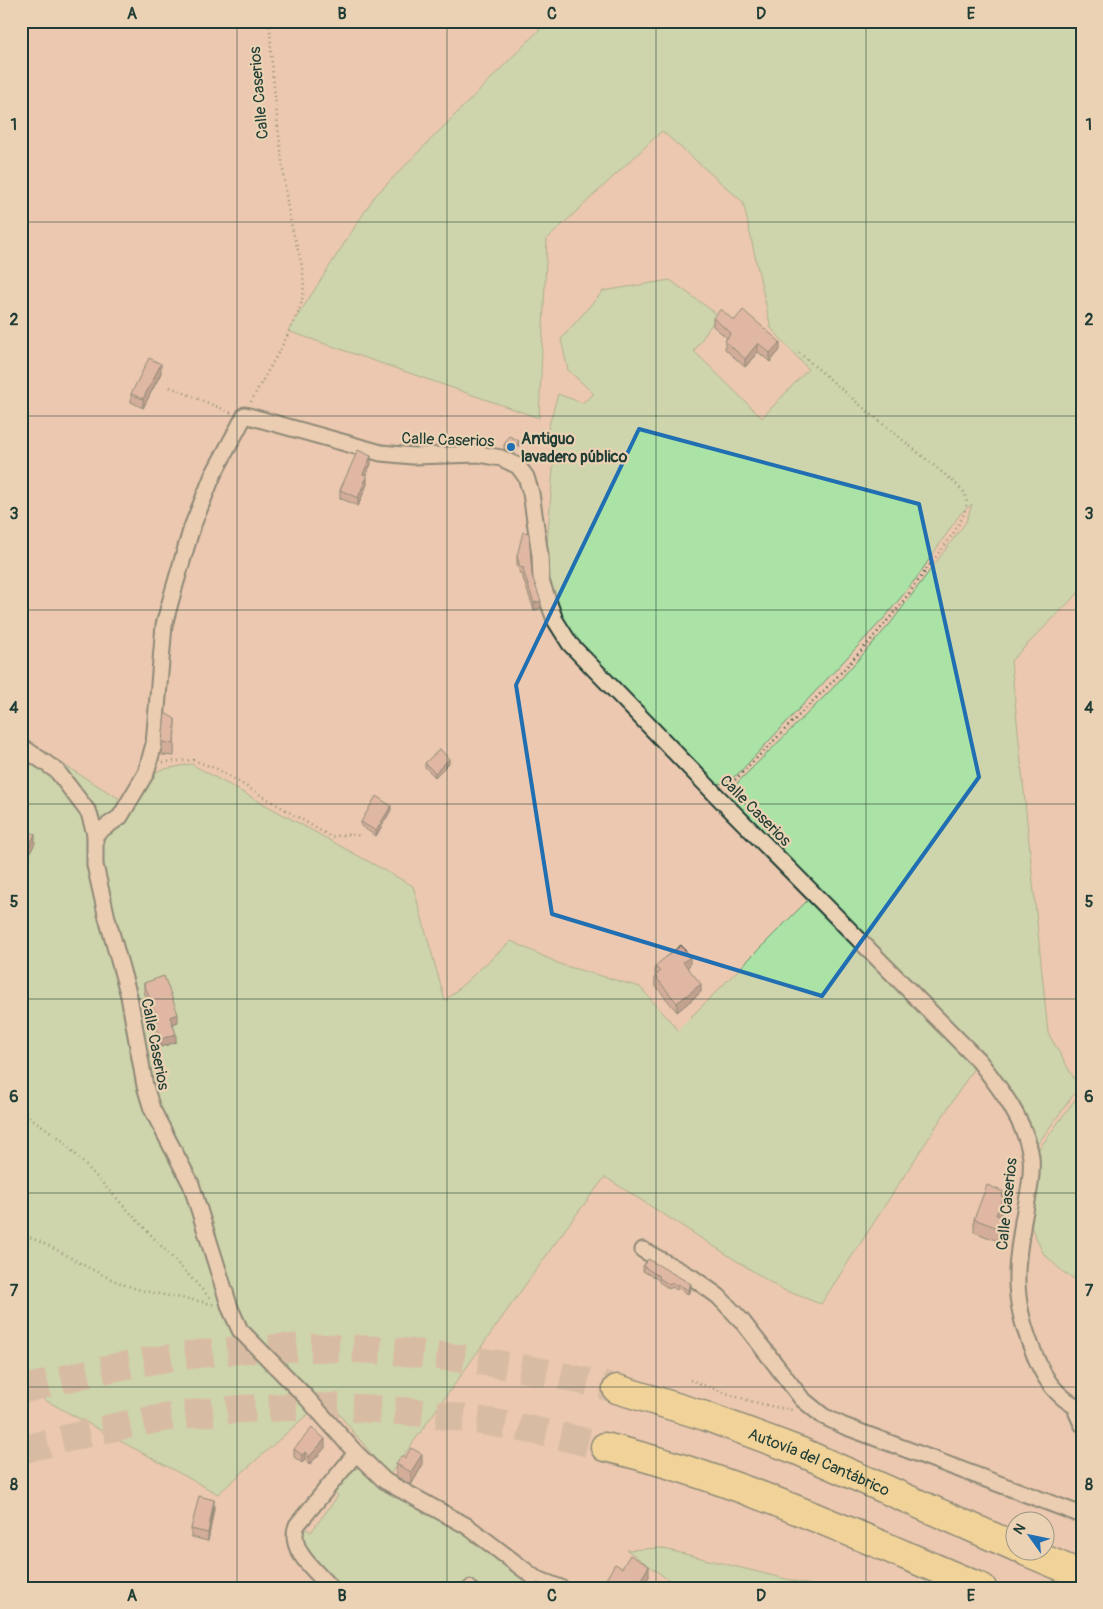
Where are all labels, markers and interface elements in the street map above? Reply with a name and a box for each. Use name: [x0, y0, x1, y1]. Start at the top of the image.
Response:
text: A: [127, 4, 138, 24]
text: B: [337, 4, 347, 24]
text: C: [547, 4, 557, 24]
text: D: [756, 4, 766, 24]
text: E: [967, 4, 976, 24]
street label: Calle Caserios: [245, 46, 273, 140]
text: 1: [11, 115, 17, 135]
text: 1: [1086, 115, 1092, 135]
text: 2: [10, 310, 19, 330]
text: 2: [1085, 310, 1094, 330]
street label: Calle Caserios: [401, 428, 495, 452]
place label: Antiguo lavadero público: [521, 429, 628, 467]
marker: Antiguo lavadero público: [505, 441, 517, 453]
text: 3: [10, 504, 19, 524]
text: 3: [1085, 504, 1094, 524]
text: 4: [9, 698, 19, 718]
text: 4: [1084, 698, 1094, 718]
street label: Calle Caserios: [715, 771, 795, 851]
text: 5: [10, 892, 19, 912]
text: 5: [1085, 892, 1094, 912]
street label: Calle Caserios: [136, 997, 174, 1092]
text: 6: [9, 1087, 19, 1107]
text: 6: [1084, 1087, 1094, 1107]
street label: Calle Caserios: [992, 1157, 1022, 1251]
text: 7: [10, 1281, 19, 1301]
text: 7: [1085, 1281, 1094, 1301]
street label: Autovía del Cantábrico: [745, 1424, 893, 1501]
text: 8: [10, 1475, 18, 1495]
text: 8: [1085, 1475, 1093, 1495]
north arrow: [1006, 1512, 1056, 1562]
text: N: [1010, 1521, 1029, 1538]
text: A: [127, 1586, 138, 1606]
text: B: [337, 1586, 347, 1606]
text: C: [547, 1586, 557, 1606]
text: D: [756, 1586, 766, 1606]
text: E: [967, 1586, 976, 1606]

